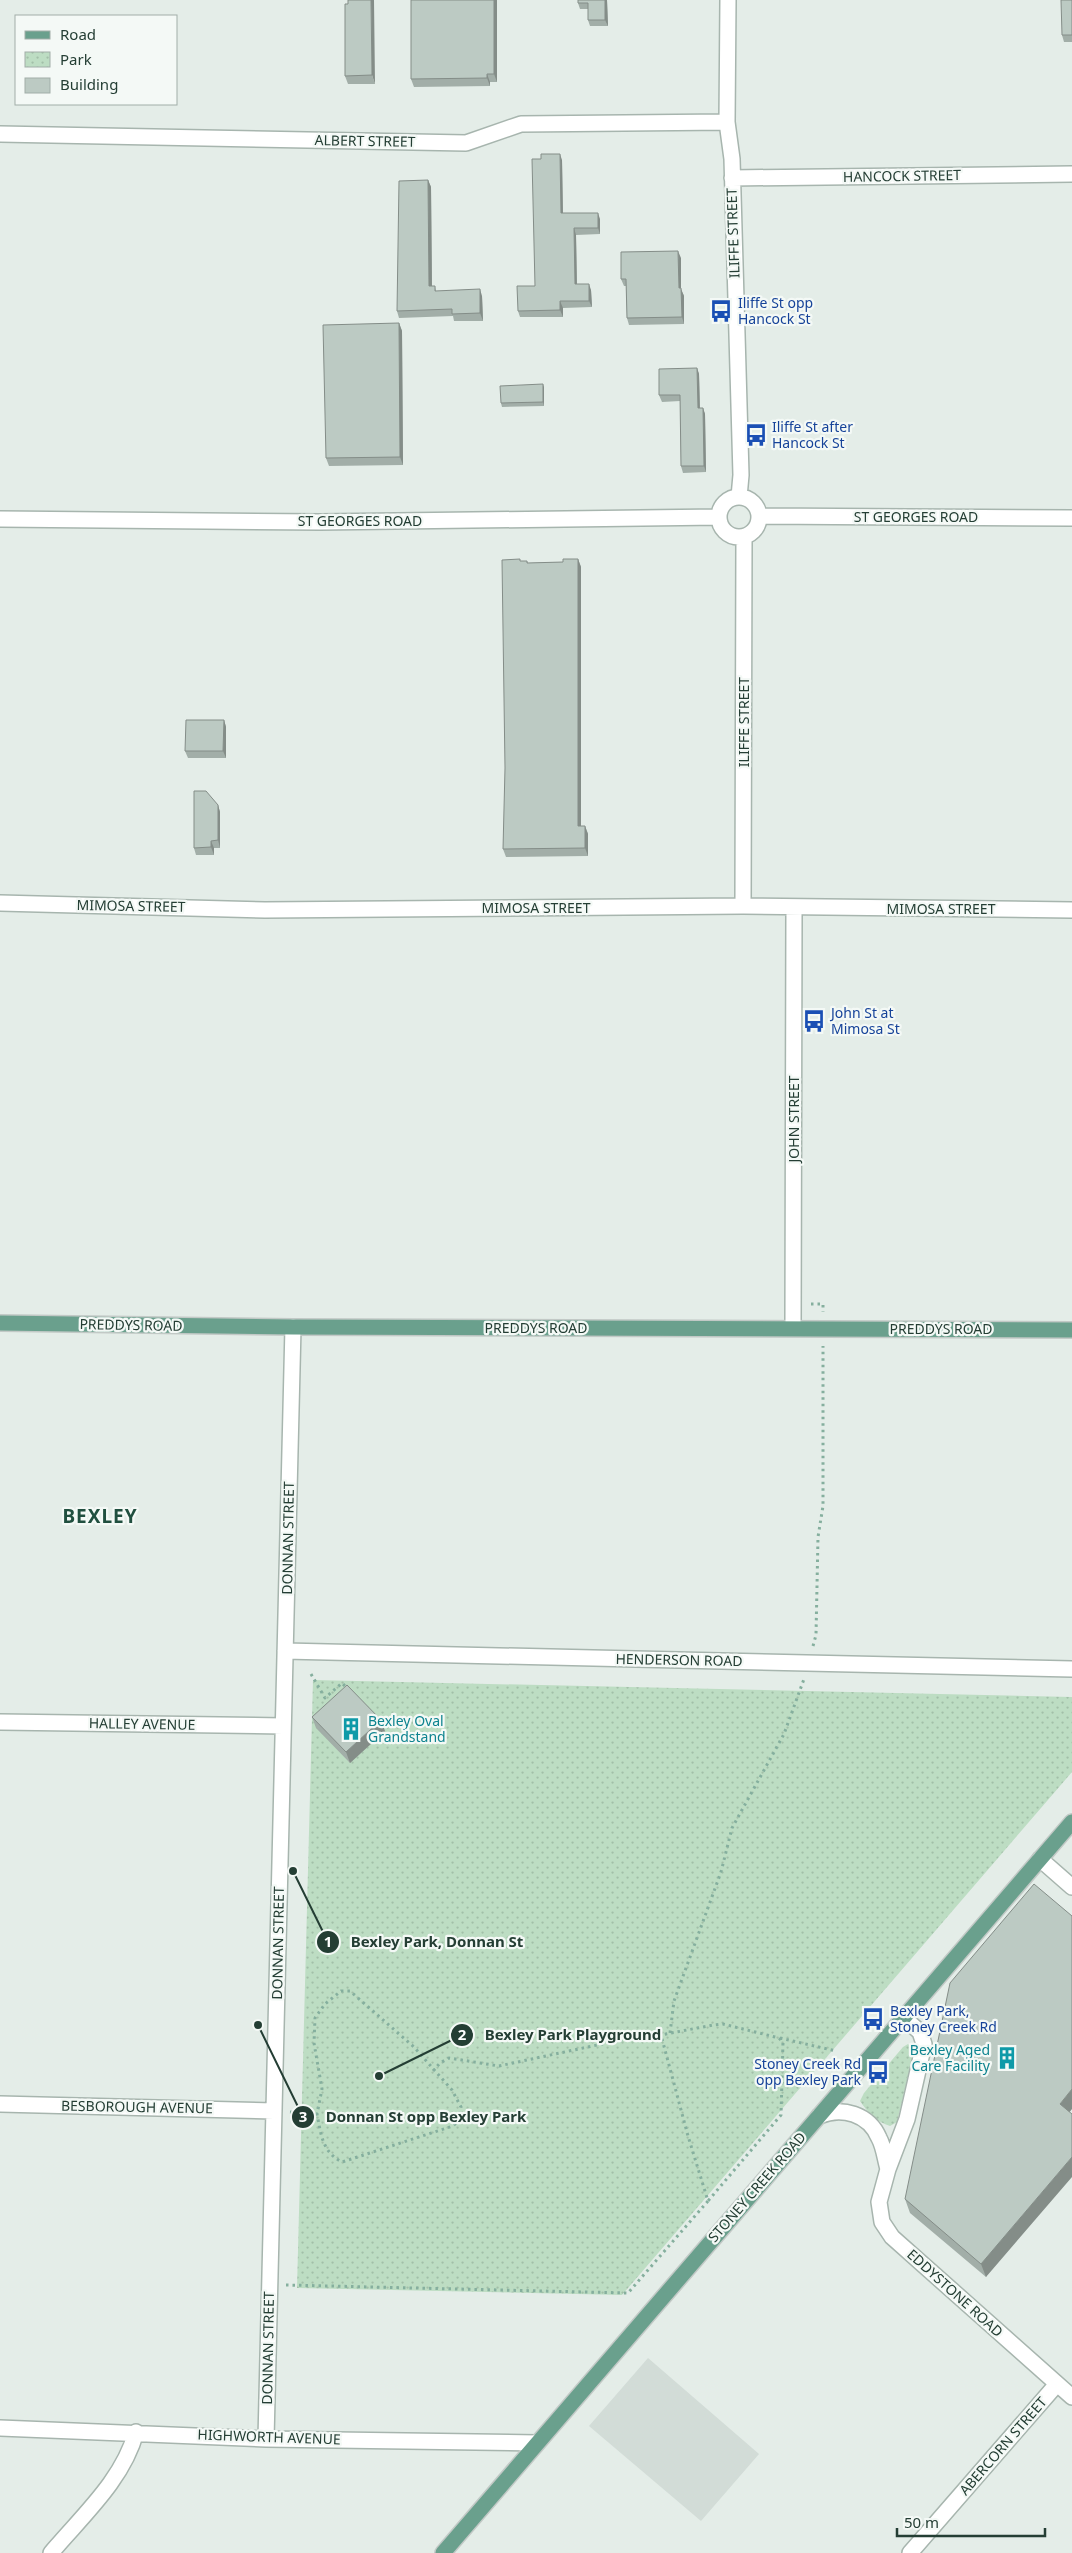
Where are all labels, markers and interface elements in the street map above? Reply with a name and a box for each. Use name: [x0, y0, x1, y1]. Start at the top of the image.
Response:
legend: [15, 15, 178, 105]
text: Road: [60, 24, 96, 44]
text: Park: [60, 49, 92, 69]
text: Building: [60, 74, 118, 94]
street label: ALBERT STREET: [314, 130, 416, 151]
street label: HANCOCK STREET: [843, 165, 961, 186]
street label: ILIFFE STREET: [721, 187, 744, 278]
place label: Iliffe St opp Hancock St: [738, 293, 813, 328]
bus stop icon: Iliffe St opp Hancock St: [708, 298, 734, 324]
place label: Iliffe St after Hancock St: [772, 417, 853, 452]
bus stop icon: Iliffe St after Hancock St: [743, 422, 769, 448]
street label: ST GEORGES ROAD: [854, 507, 978, 526]
street label: ST GEORGES ROAD: [298, 511, 422, 530]
street label: ILIFFE STREET: [734, 677, 753, 767]
street label: MIMOSA STREET: [76, 895, 186, 916]
street label: MIMOSA STREET: [482, 898, 591, 917]
street label: MIMOSA STREET: [887, 899, 996, 918]
place label: John St at Mimosa St: [829, 1003, 900, 1038]
bus stop icon: John St at Mimosa St: [801, 1008, 827, 1034]
street label: JOHN STREET: [784, 1075, 803, 1164]
street label: PREDDYS ROAD: [79, 1314, 183, 1335]
street label: PREDDYS ROAD: [484, 1318, 588, 1337]
street label: PREDDYS ROAD: [889, 1319, 993, 1338]
street label: DONNAN STREET: [277, 1481, 298, 1595]
district label: BEXLEY: [62, 1503, 138, 1529]
street label: HENDERSON ROAD: [615, 1649, 743, 1670]
place label: Bexley Oval Grandstand: [368, 1711, 446, 1746]
street label: HALLEY AVENUE: [89, 1713, 195, 1734]
building icon: Bexley Oval Grandstand: [338, 1716, 364, 1742]
street label: DONNAN STREET: [267, 1886, 288, 2000]
callout: Bexley Park, Donnan St: [315, 1927, 533, 1957]
text: 1: [324, 1931, 332, 1951]
text: Bexley Park, Donnan St: [351, 1931, 524, 1951]
place label: Bexley Park, Stoney Creek Rd: [890, 2001, 997, 2036]
bus stop icon: Bexley Park, Stoney Creek Rd: [860, 2006, 886, 2032]
callout: Bexley Park Playground: [449, 2020, 671, 2050]
text: 2: [458, 2024, 467, 2044]
text: Bexley Park Playground: [485, 2024, 661, 2044]
place label: Bexley Aged Care Facility: [910, 2040, 991, 2075]
building icon: Bexley Aged Care Facility: [994, 2045, 1020, 2071]
place label: Stoney Creek Rd opp Bexley Park: [754, 2054, 862, 2089]
bus stop icon: Stoney Creek Rd opp Bexley Park: [865, 2059, 891, 2085]
street label: BESBOROUGH AVENUE: [61, 2096, 213, 2117]
callout: Donnan St opp Bexley Park: [290, 2102, 536, 2132]
text: 3: [299, 2106, 307, 2126]
text: Donnan St opp Bexley Park: [326, 2106, 527, 2126]
street label: STONEY CREEK ROAD: [704, 2128, 810, 2246]
street label: EDDYSTONE ROAD: [903, 2245, 1007, 2341]
street label: DONNAN STREET: [257, 2291, 278, 2405]
street label: ABERCORN STREET: [955, 2392, 1051, 2499]
street label: HIGHWORTH AVENUE: [197, 2425, 341, 2448]
scale bar: [897, 2506, 1044, 2538]
text: 50 m: [904, 2512, 939, 2532]

